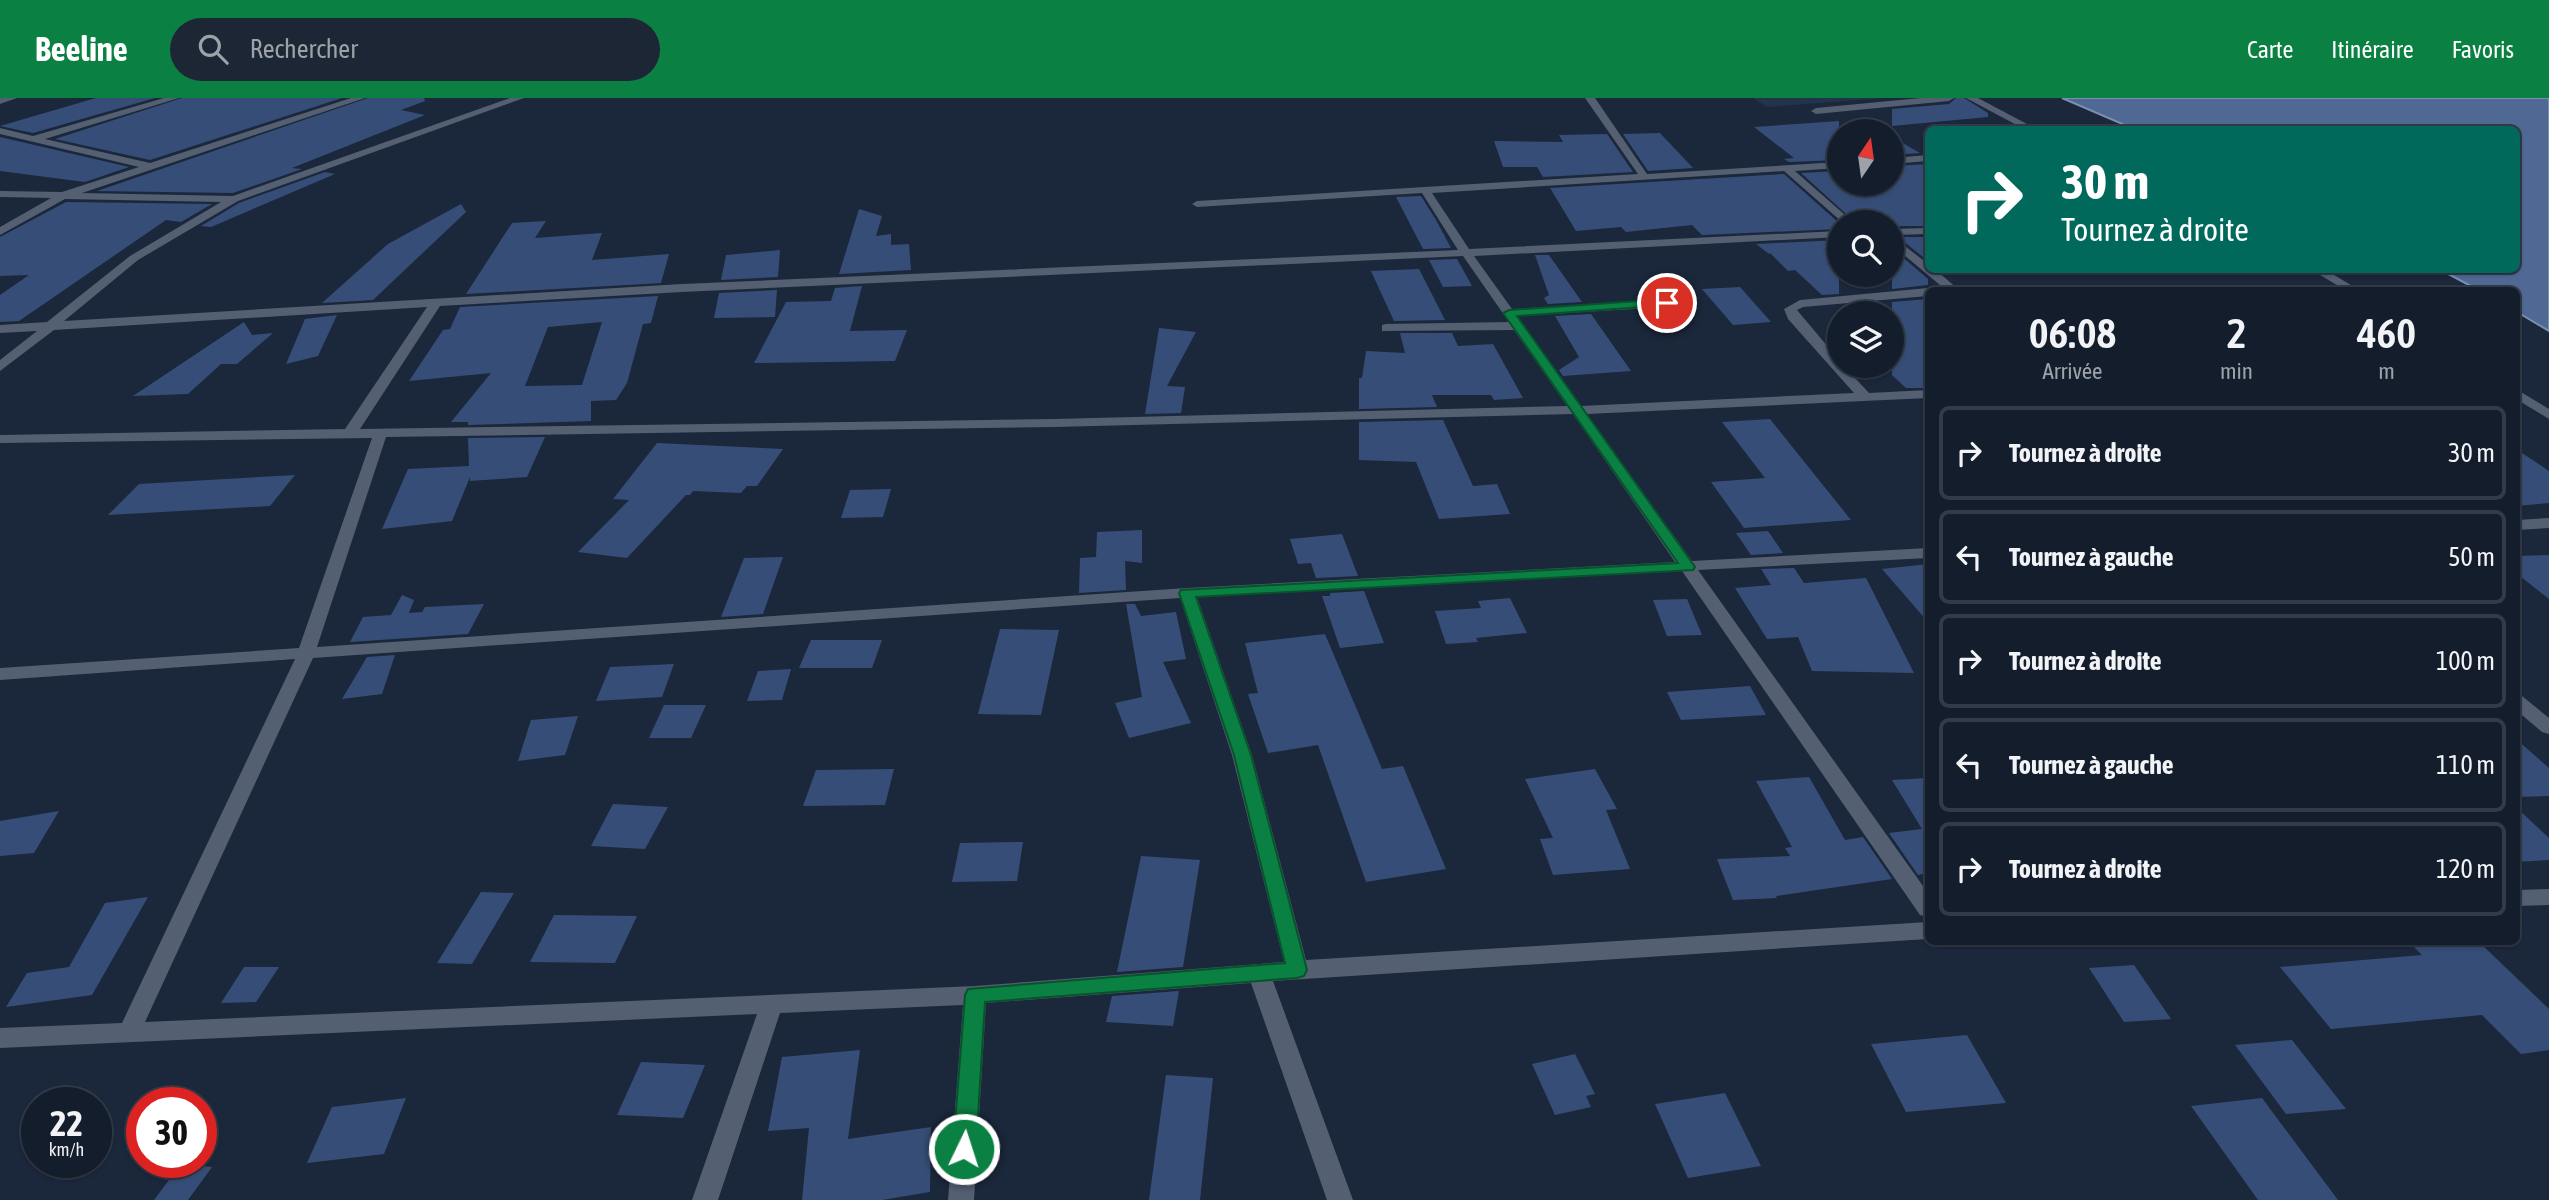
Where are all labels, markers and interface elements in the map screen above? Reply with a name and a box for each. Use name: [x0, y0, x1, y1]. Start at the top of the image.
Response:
search box: [170, 18, 660, 81]
text: Beeline: [35, 30, 128, 68]
icon: search: [194, 30, 232, 68]
text: Rechercher: [250, 34, 358, 64]
text: Carte: [2247, 36, 2293, 63]
text: Itinéraire: [2331, 36, 2414, 63]
text: Favoris: [2452, 36, 2514, 63]
north arrow: [1827, 119, 1904, 196]
map controls: [1827, 119, 1904, 378]
text: 30 m: [2061, 153, 2149, 209]
icon: right: [1946, 154, 2037, 245]
button: search: [1827, 210, 1904, 287]
text: Tournez à droite: [2061, 211, 2249, 248]
pin: [1637, 273, 1697, 333]
icon: arrive: [1648, 284, 1686, 322]
button: layers: [1827, 301, 1904, 378]
text: 06:08: [2029, 309, 2116, 357]
text: 2: [2227, 309, 2246, 357]
text: 460: [2357, 309, 2416, 357]
text: Arrivée: [2042, 358, 2103, 384]
text: min: [2220, 358, 2253, 384]
text: m: [2378, 358, 2395, 384]
icon: right: [1950, 434, 1988, 472]
text: Tournez à droite: [2009, 438, 2162, 468]
text: 30 m: [2448, 438, 2495, 468]
icon: left: [1950, 538, 1988, 576]
text: Tournez à gauche: [2009, 542, 2174, 572]
text: 50 m: [2448, 542, 2495, 572]
icon: right: [1950, 642, 1988, 680]
text: Tournez à droite: [2009, 646, 2162, 676]
text: 100 m: [2436, 646, 2495, 676]
icon: left: [1950, 746, 1988, 784]
text: Tournez à gauche: [2009, 750, 2174, 780]
text: 110 m: [2436, 750, 2495, 780]
icon: right: [1950, 850, 1988, 888]
text: Tournez à droite: [2009, 854, 2162, 884]
text: 120 m: [2436, 854, 2495, 884]
speed limit sign: 30: [126, 1087, 217, 1178]
text: 22: [50, 1103, 83, 1143]
position arrow: [927, 1112, 1001, 1186]
text: km/h: [49, 1139, 84, 1160]

